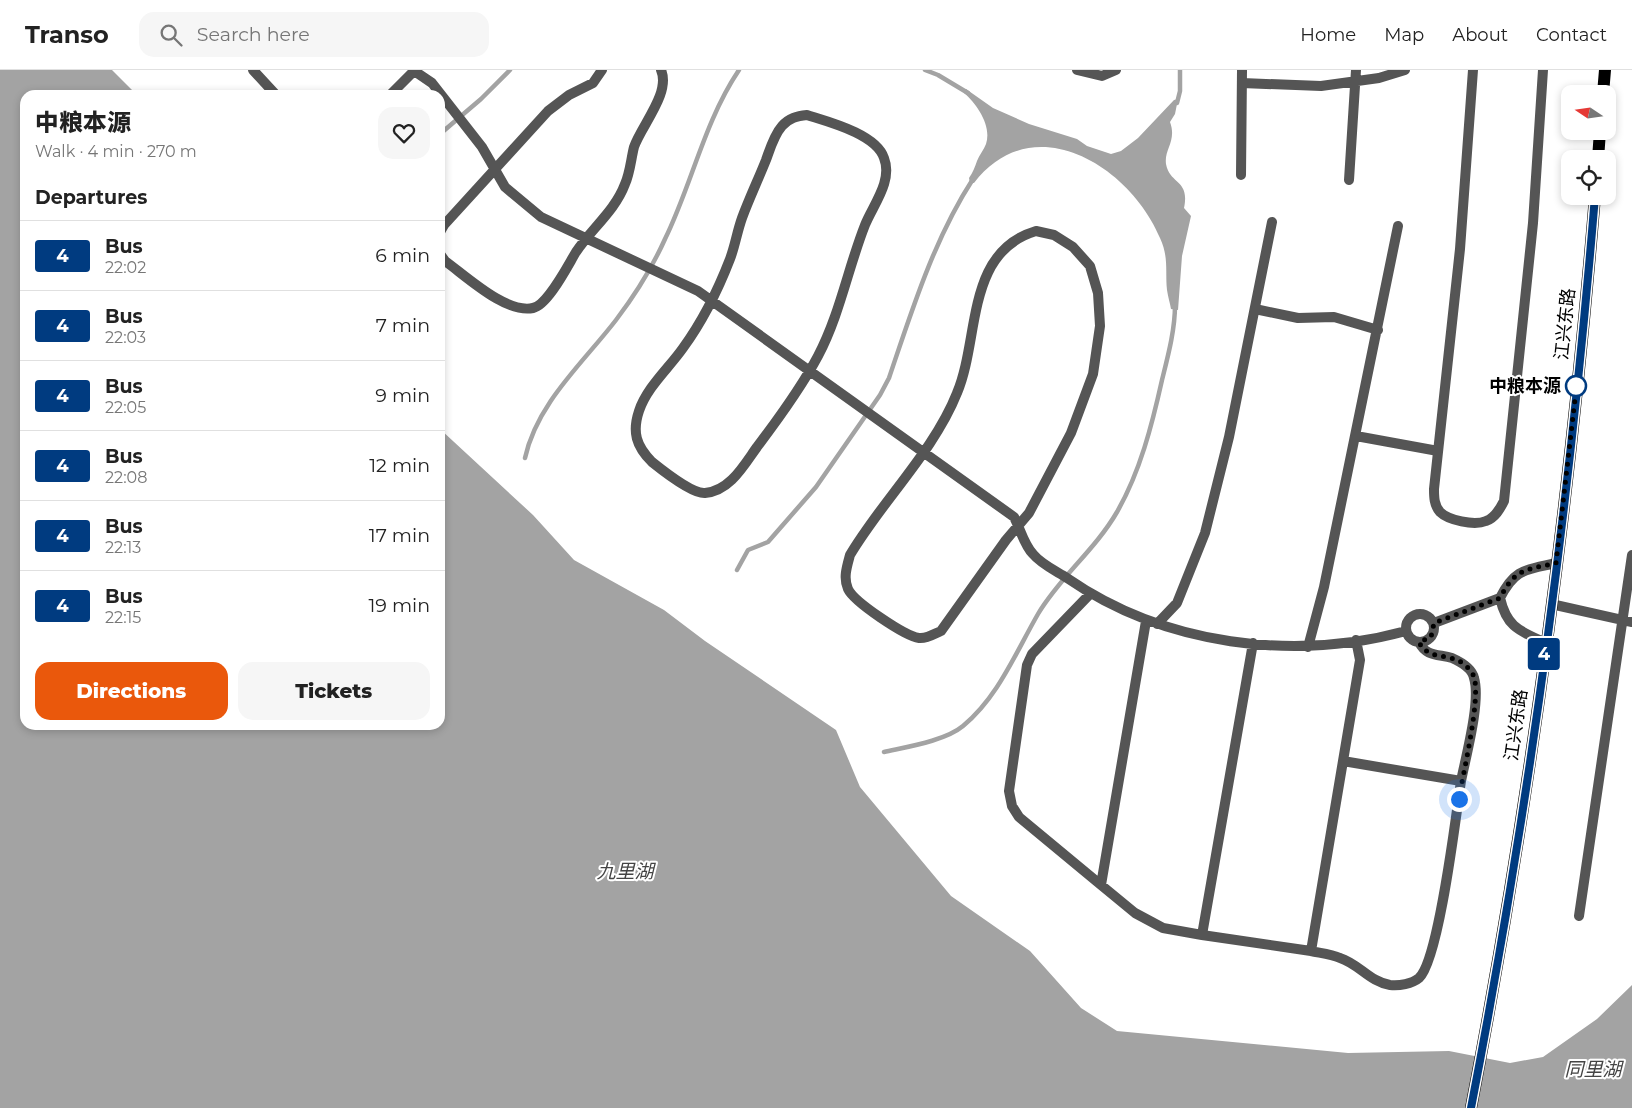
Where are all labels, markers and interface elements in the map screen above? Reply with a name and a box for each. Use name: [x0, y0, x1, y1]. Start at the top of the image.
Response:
search box: [139, 12, 489, 57]
text: Transo: [25, 20, 109, 49]
icon: search: [157, 21, 185, 49]
text: Search here: [197, 23, 310, 46]
text: Home: [1300, 24, 1356, 46]
text: Map: [1384, 24, 1424, 46]
text: About: [1452, 24, 1508, 46]
text: Contact: [1536, 24, 1607, 46]
north arrow: [1561, 85, 1616, 140]
map controls: [1561, 85, 1616, 205]
button: heart: [378, 107, 430, 159]
text: 中粮本源: [35, 108, 131, 137]
text: Walk · 4 min · 270 m: [35, 142, 197, 161]
button: locate: [1561, 150, 1616, 205]
text: Departures: [35, 186, 147, 209]
text: Bus: [105, 235, 143, 258]
text: 6 min: [375, 244, 430, 267]
text: 4: [56, 245, 69, 267]
text: 22:02: [105, 258, 146, 277]
street label: 江兴东路: [1550, 287, 1580, 361]
text: Bus: [105, 305, 143, 328]
text: 7 min: [376, 314, 430, 337]
text: 4: [56, 315, 69, 337]
text: 22:03: [105, 328, 146, 347]
text: Bus: [105, 375, 143, 398]
place label: 中粮本源: [1489, 375, 1561, 397]
marker: 中粮本源: [1565, 375, 1587, 397]
text: 9 min: [375, 384, 430, 407]
text: 4: [56, 385, 69, 407]
text: 22:05: [105, 398, 146, 417]
text: Bus: [105, 445, 143, 468]
text: 12 min: [369, 454, 430, 477]
text: 4: [56, 455, 69, 477]
text: 22:08: [105, 468, 147, 487]
text: Bus: [105, 515, 143, 538]
text: 17 min: [369, 524, 430, 547]
text: 4: [56, 525, 69, 547]
text: 22:13: [105, 538, 141, 557]
text: Bus: [105, 585, 143, 608]
text: 19 min: [368, 594, 430, 617]
text: 4: [56, 595, 69, 617]
text: 22:15: [105, 608, 141, 627]
line badge: 4: [1528, 638, 1560, 670]
text: 4: [1538, 643, 1550, 665]
button: Directions: [35, 662, 228, 720]
button: Tickets: [238, 662, 430, 720]
street label: 江兴东路: [1500, 688, 1532, 762]
your location: [1447, 787, 1472, 812]
water label: 九里湖: [596, 860, 656, 883]
water label: 同里湖: [1564, 1058, 1624, 1081]

